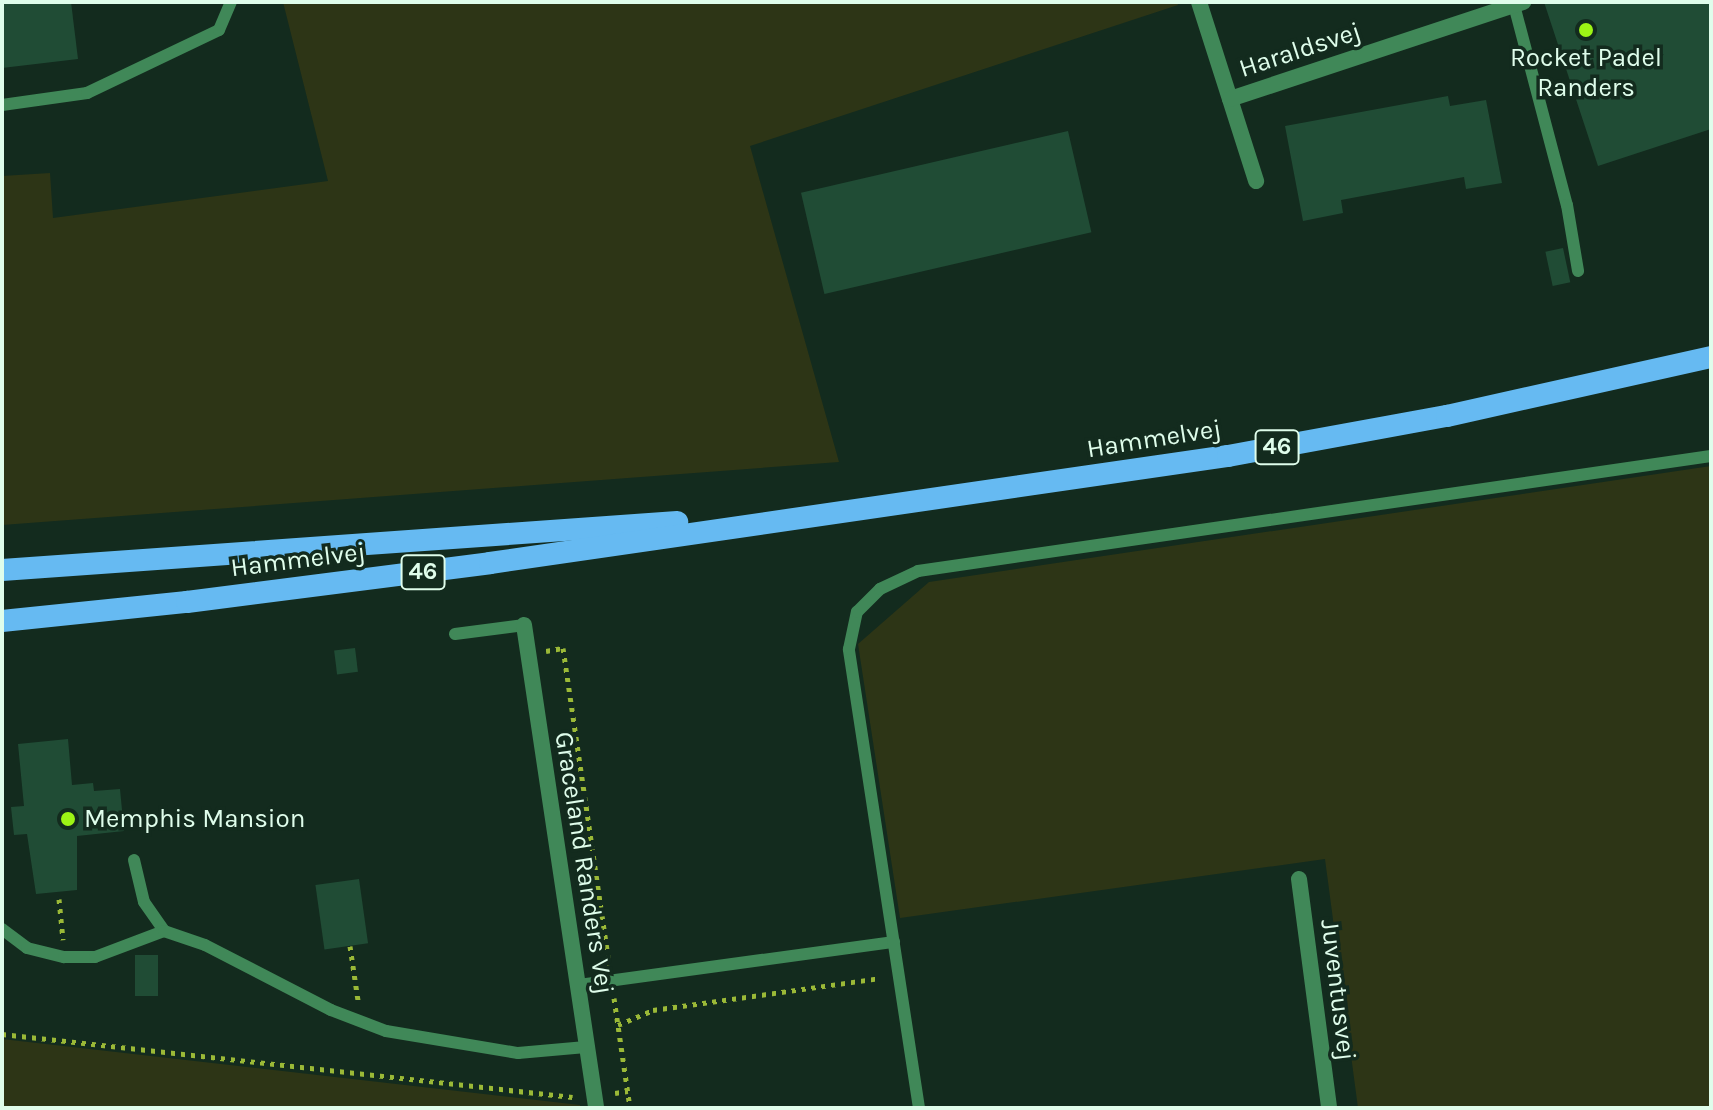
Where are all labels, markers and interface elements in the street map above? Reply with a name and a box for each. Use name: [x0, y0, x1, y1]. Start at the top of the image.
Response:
street label: Haraldsvej: [1235, 16, 1365, 84]
marker: Rocket Padel Randers: [1577, 21, 1595, 39]
place label: Rocket Padel Randers: [1510, 42, 1662, 104]
street label: Hammelvej: [1085, 413, 1223, 465]
road number: 46: [1253, 427, 1301, 467]
street label: Hammelvej: [229, 536, 367, 584]
road number: 46: [399, 552, 447, 592]
street label: Graceland Randers Vej: [548, 730, 620, 996]
place label: Memphis Mansion: [84, 803, 306, 835]
marker: Memphis Mansion: [59, 810, 77, 828]
street label: Juventusvej: [1314, 918, 1362, 1062]

